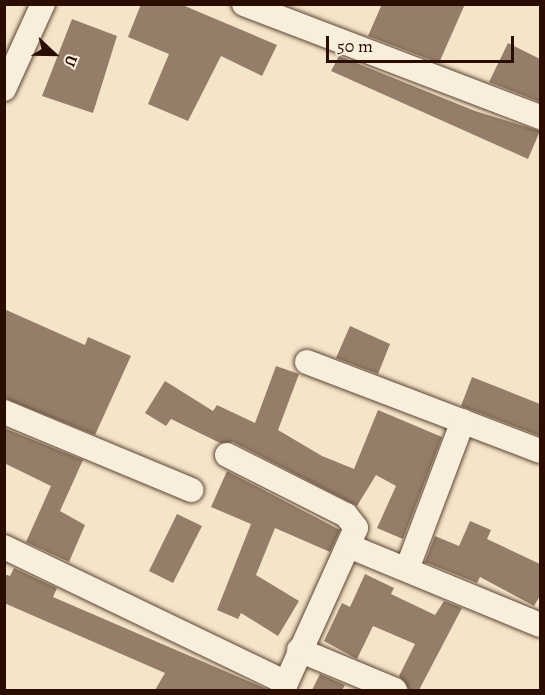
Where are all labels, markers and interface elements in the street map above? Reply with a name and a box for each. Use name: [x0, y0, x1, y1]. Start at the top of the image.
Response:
north arrow: [24, 24, 84, 84]
scale bar: [329, 24, 516, 62]
text: 50 m: [337, 34, 373, 58]
text: U: [59, 52, 83, 70]

